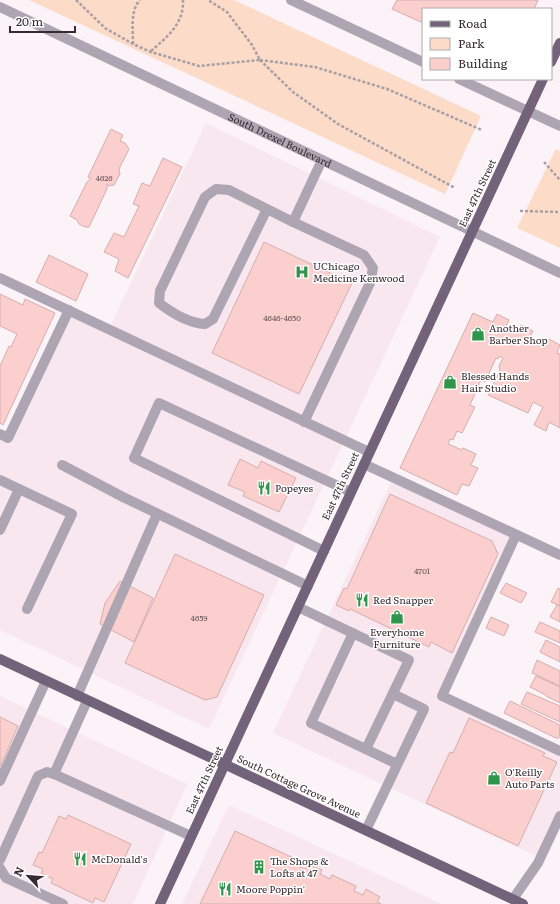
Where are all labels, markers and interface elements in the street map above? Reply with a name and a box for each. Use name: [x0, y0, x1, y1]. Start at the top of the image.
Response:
scale bar: [10, 8, 75, 34]
legend: [422, 8, 552, 80]
text: 20 m: [16, 12, 43, 30]
text: Road: [458, 14, 488, 32]
text: Park: [458, 34, 485, 52]
text: Building: [458, 54, 508, 72]
street label: South Drexel Boulevard: [226, 109, 334, 171]
street label: East 47th Street: [454, 156, 499, 229]
house number: 4626: [95, 172, 113, 183]
place label: UChicago Medicine Kenwood: [313, 258, 405, 285]
hospital icon: UChicago Medicine Kenwood: [294, 264, 310, 280]
house number: 4646-4650: [263, 312, 301, 323]
place label: Another Barber Shop: [489, 320, 548, 347]
shop icon: Another Barber Shop: [470, 326, 486, 342]
place label: Blessed Hands Hair Studio: [461, 368, 530, 395]
shop icon: Blessed Hands Hair Studio: [442, 374, 458, 390]
street label: East 47th Street: [317, 449, 362, 522]
restaurant icon: Popeyes: [256, 480, 272, 496]
place label: Popeyes: [275, 480, 314, 495]
house number: 4701: [414, 565, 431, 576]
restaurant icon: Red Snapper: [354, 592, 370, 608]
place label: Red Snapper: [373, 592, 433, 607]
shop icon: Everyhome Furniture: [389, 609, 405, 625]
house number: 4659: [191, 612, 207, 623]
place label: Everyhome Furniture: [370, 624, 424, 651]
street label: East 47th Street: [181, 743, 226, 816]
street label: South Cottage Grove Avenue: [235, 750, 364, 821]
place label: O'Reilly Auto Parts: [505, 764, 555, 791]
shop icon: O'Reilly Auto Parts: [486, 770, 502, 786]
restaurant icon: McDonald's: [72, 851, 88, 867]
place label: McDonald's: [91, 851, 148, 866]
place label: The Shops & Lofts at 47: [270, 853, 328, 880]
north arrow: [8, 856, 48, 896]
building icon: The Shops & Lofts at 47: [251, 859, 267, 875]
text: N: [9, 864, 27, 879]
restaurant icon: Moore Poppin': [217, 881, 233, 897]
place label: Moore Poppin': [236, 881, 305, 896]

